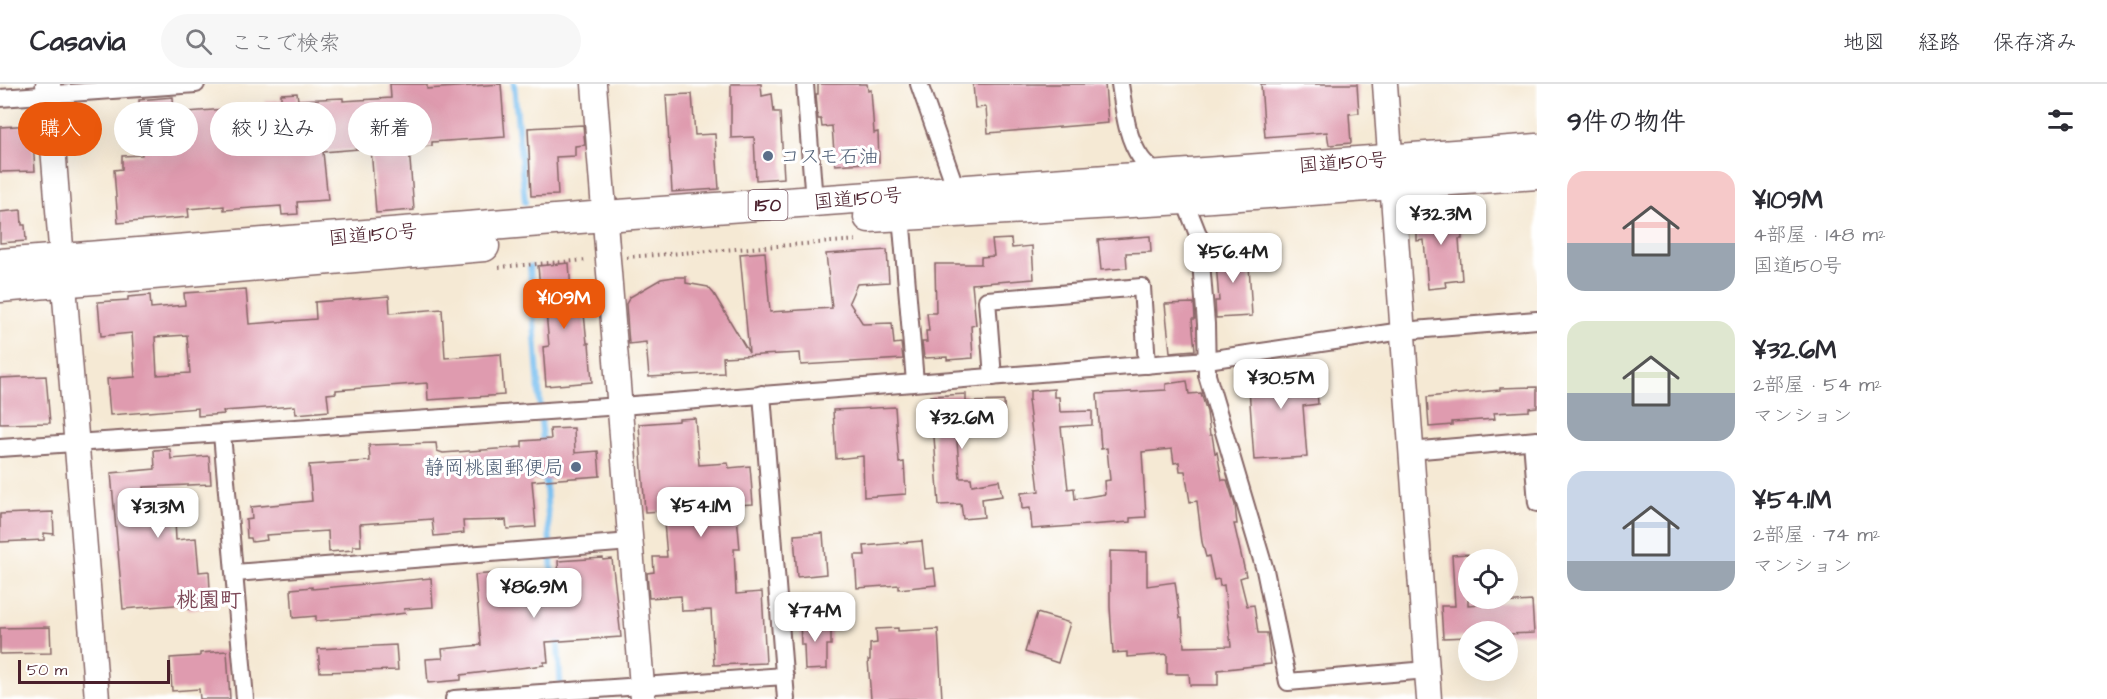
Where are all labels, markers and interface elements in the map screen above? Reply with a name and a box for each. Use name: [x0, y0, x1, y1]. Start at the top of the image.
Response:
search box: [161, 14, 581, 68]
text: Casavia: [30, 22, 125, 61]
icon: search: [182, 25, 215, 58]
text: ここで検索: [230, 28, 340, 59]
text: 地図: [1843, 28, 1885, 57]
text: 経路: [1918, 28, 1960, 57]
text: 保存済み: [1993, 28, 2077, 57]
chip: 購入: [18, 102, 102, 156]
chip: 賃貸: [114, 102, 198, 156]
chip: 絞り込み: [210, 102, 336, 156]
chip: 新着: [348, 102, 432, 156]
text: 9件の物件: [1567, 104, 1686, 140]
icon: filters: [2044, 104, 2077, 137]
place label: コスモ石油: [780, 143, 879, 171]
street label: 国道150号: [1298, 146, 1389, 180]
marker: コスモ石油: [761, 149, 775, 163]
street label: 国道150号: [812, 181, 904, 217]
text: ¥109M: [1753, 182, 1823, 218]
road number: 150: [748, 190, 788, 220]
pin: ¥32.3M: [1392, 195, 1490, 246]
icon: home: [1615, 195, 1687, 267]
text: ¥32.3M: [1410, 200, 1472, 228]
street label: 国道150号: [327, 217, 419, 253]
text: 4部屋 · 148 m²: [1753, 221, 1886, 249]
pin: ¥56.4M: [1184, 233, 1282, 284]
text: ¥56.4M: [1198, 238, 1268, 266]
text: 国道150号: [1753, 252, 1842, 280]
pin: ¥109M: [522, 279, 606, 330]
text: ¥109M: [537, 284, 591, 312]
text: ¥32.6M: [1753, 332, 1836, 368]
icon: home: [1615, 345, 1687, 417]
pin: ¥30.5M: [1232, 359, 1330, 410]
text: ¥30.5M: [1248, 364, 1315, 392]
text: 2部屋 · 54 m²: [1753, 371, 1882, 399]
pin: ¥32.6M: [913, 399, 1011, 450]
text: マンション: [1753, 402, 1852, 430]
text: ¥32.6M: [930, 404, 994, 432]
place label: 静岡桃園郵便局: [424, 454, 564, 482]
marker: 静岡桃園郵便局: [569, 460, 583, 474]
text: ¥54.1M: [1753, 482, 1831, 518]
pin: ¥54.1M: [652, 487, 750, 538]
pin: ¥31.3M: [109, 488, 207, 539]
text: ¥54.1M: [671, 492, 731, 520]
text: ¥31.3M: [132, 493, 184, 521]
icon: home: [1615, 495, 1687, 567]
text: 2部屋 · 74 m²: [1753, 521, 1880, 549]
map controls: [1458, 549, 1518, 681]
button: locate: [1458, 549, 1518, 609]
text: マンション: [1753, 552, 1852, 580]
pin: ¥86.9M: [485, 568, 583, 619]
text: ¥86.9M: [501, 573, 567, 601]
district label: 桃園町: [176, 585, 242, 616]
pin: ¥74M: [779, 592, 851, 643]
text: ¥74M: [788, 597, 842, 625]
button: layers: [1458, 621, 1518, 681]
scale bar: [18, 657, 170, 684]
text: 50 m: [27, 659, 67, 681]

